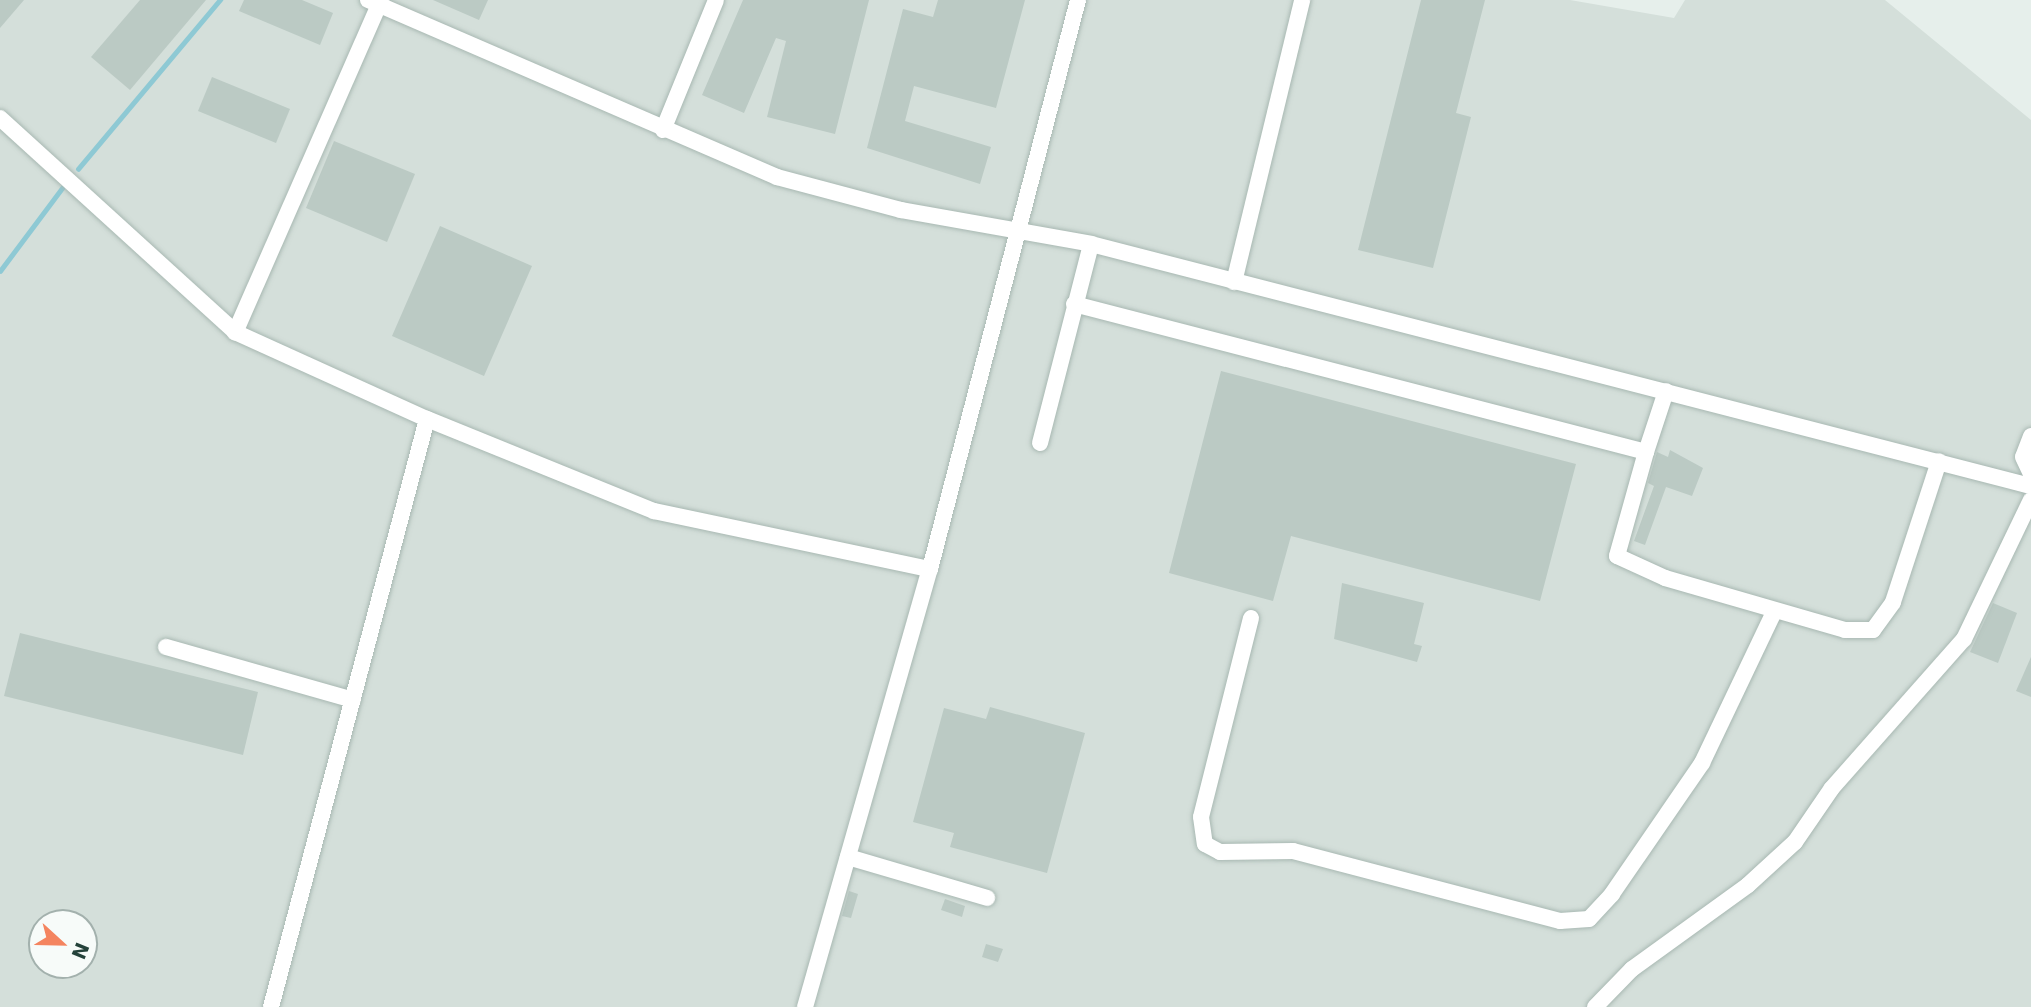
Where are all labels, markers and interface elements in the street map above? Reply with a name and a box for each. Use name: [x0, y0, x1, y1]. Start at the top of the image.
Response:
north arrow: [28, 909, 98, 979]
text: N: [67, 940, 94, 963]

